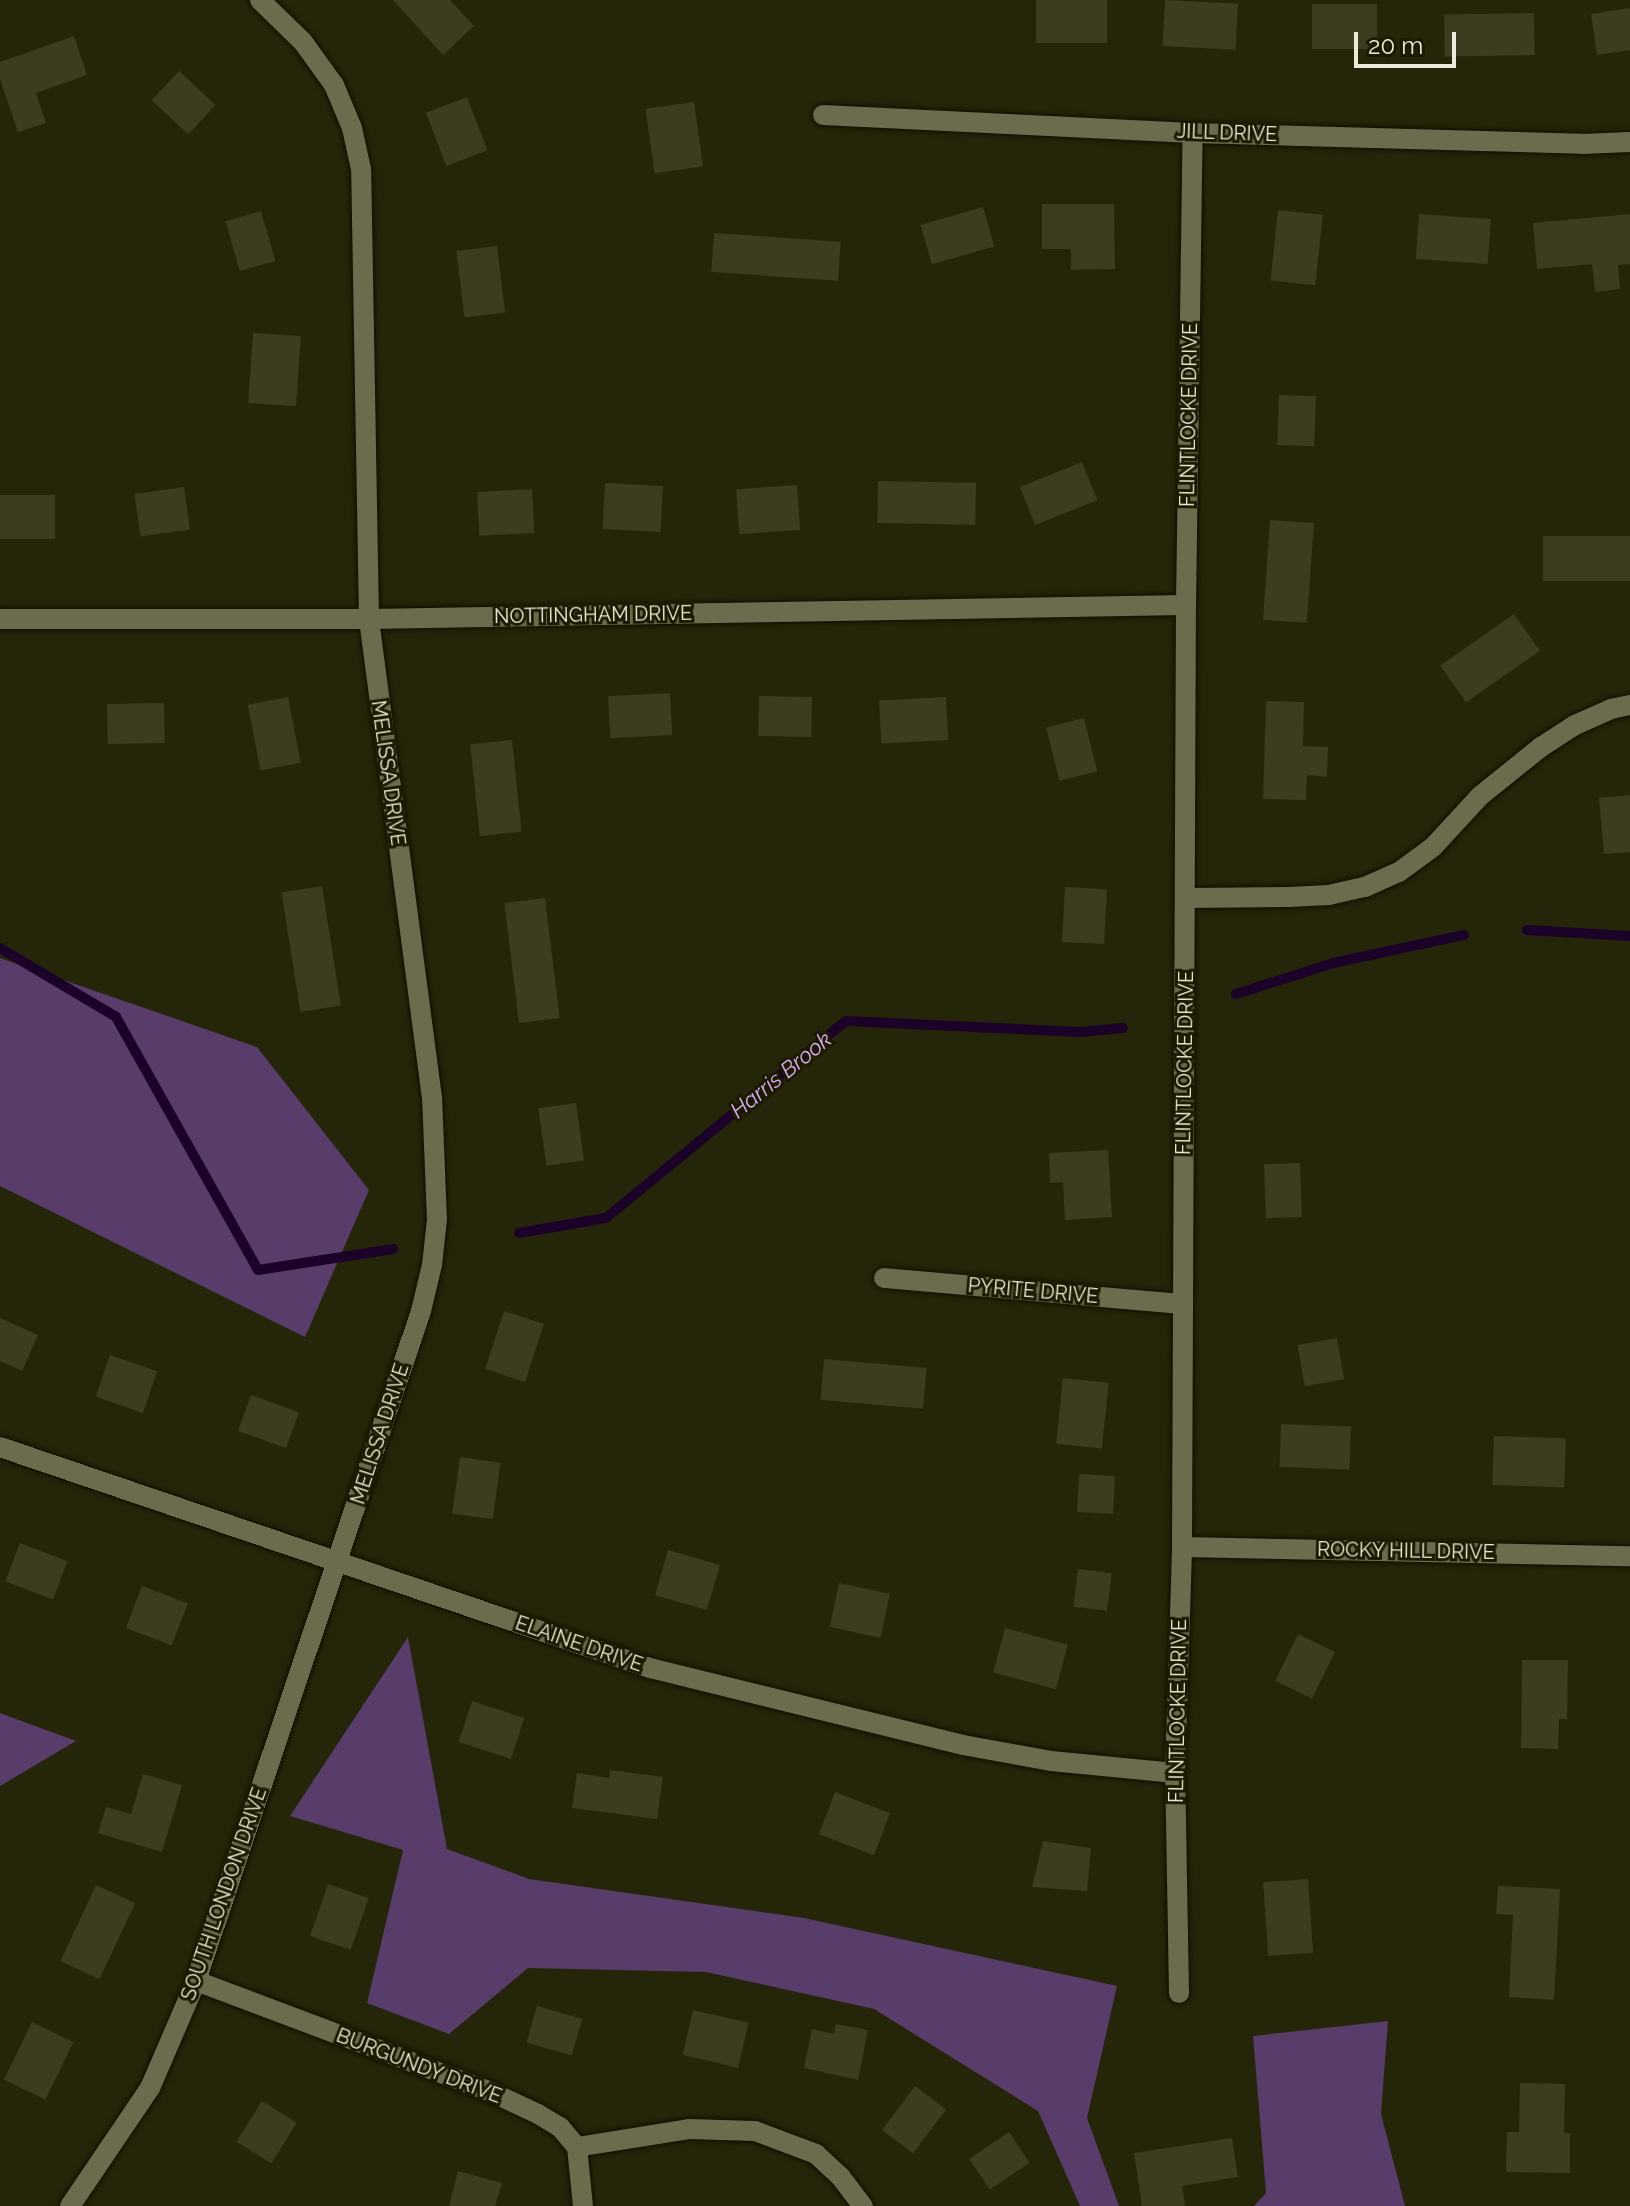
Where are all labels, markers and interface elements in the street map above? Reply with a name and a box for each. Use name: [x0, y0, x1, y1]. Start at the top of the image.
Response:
scale bar: [1358, 16, 1460, 66]
text: 20 m: [1368, 31, 1423, 60]
street label: JILL DRIVE: [1176, 119, 1278, 147]
street label: FLINTLOCKE DRIVE: [1175, 323, 1203, 507]
street label: NOTTINGHAM DRIVE: [494, 601, 692, 629]
street label: MELISSA DRIVE: [366, 699, 410, 847]
street label: FLINTLOCKE DRIVE: [1171, 971, 1199, 1155]
water label: Harris Brook: [725, 1026, 837, 1124]
street label: PYRITE DRIVE: [967, 1273, 1099, 1309]
street label: MELISSA DRIVE: [346, 1360, 414, 1508]
street label: ROCKY HILL DRIVE: [1316, 1537, 1496, 1565]
street label: ELAINE DRIVE: [512, 1611, 646, 1677]
street label: FLINTLOCKE DRIVE: [1164, 1619, 1192, 1803]
street label: SOUTH LONDON DRIVE: [176, 1784, 272, 2004]
street label: BURGUNDY DRIVE: [333, 2023, 505, 2109]

